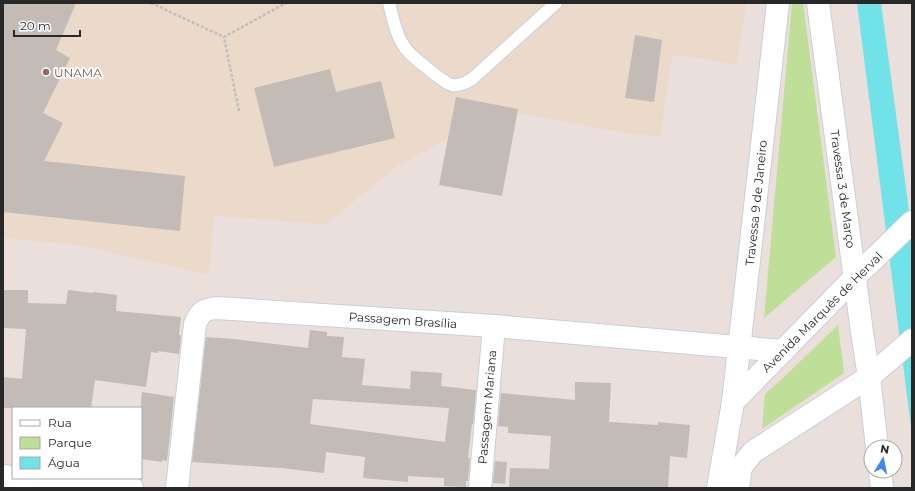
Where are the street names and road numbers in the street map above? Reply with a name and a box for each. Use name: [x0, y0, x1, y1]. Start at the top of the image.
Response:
street label: Travessa 3 de Março: [827, 129, 859, 249]
street label: Travessa 9 de Janeiro: [742, 139, 770, 267]
street label: Avenida Marquês de Herval: [759, 249, 885, 375]
street label: Passagem Brasília: [348, 309, 458, 331]
street label: Passagem Mariana: [475, 349, 499, 465]

